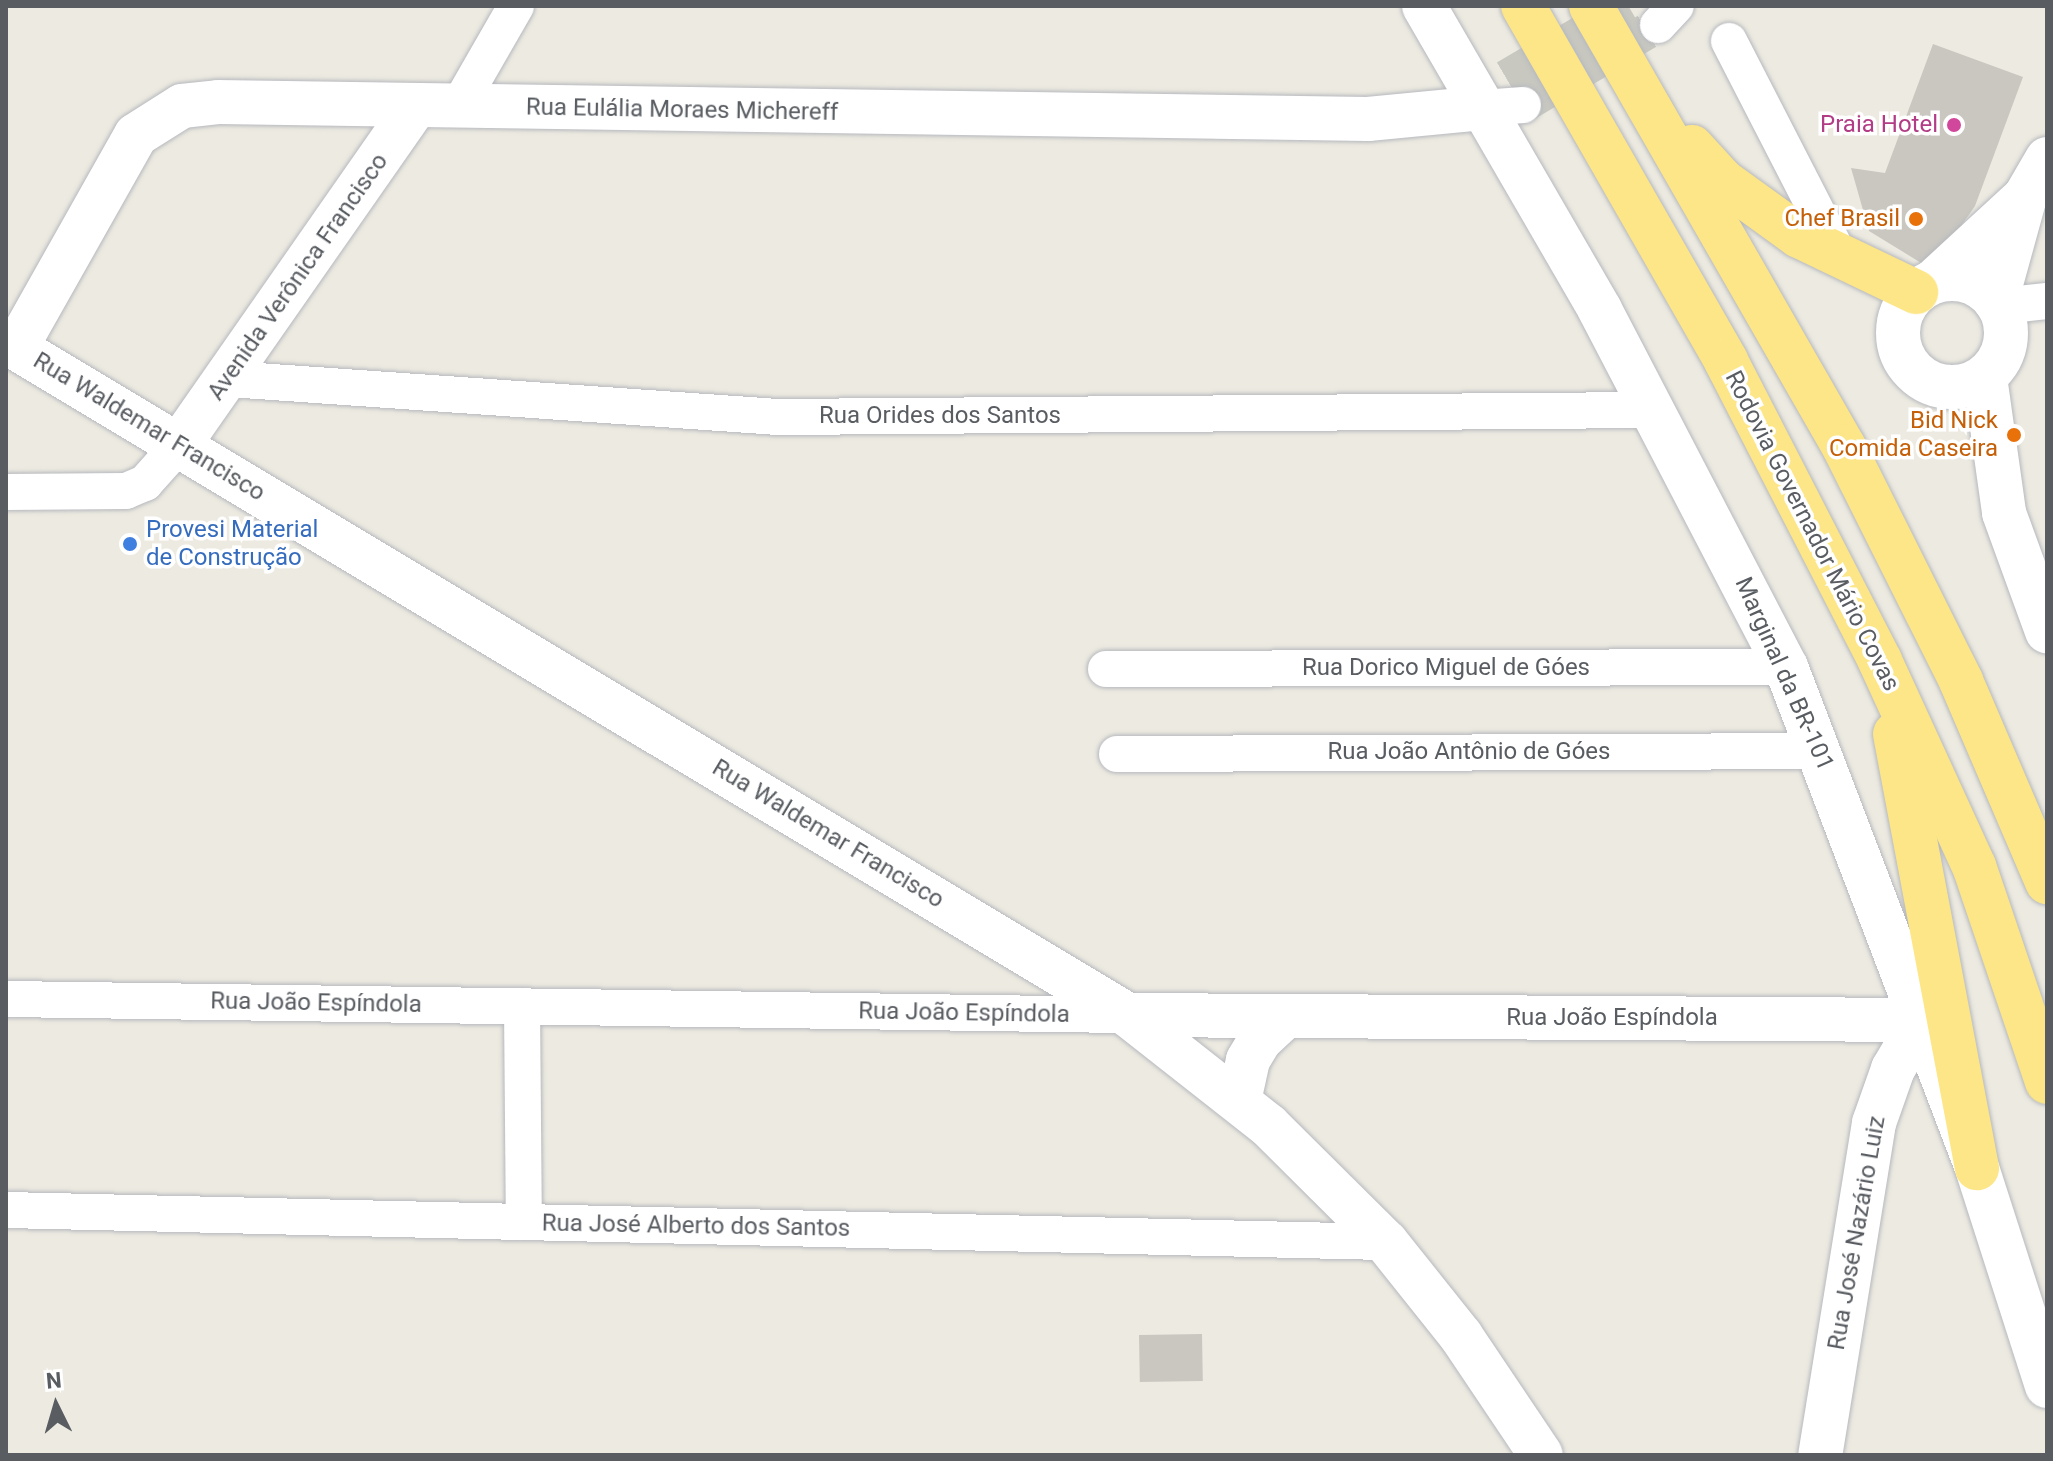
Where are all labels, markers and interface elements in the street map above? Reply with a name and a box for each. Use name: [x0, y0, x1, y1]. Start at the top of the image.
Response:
street label: Rua Eulália Moraes Michereff: [526, 93, 838, 127]
place label: Praia Hotel: [1820, 111, 1938, 139]
marker: Praia Hotel: [1945, 116, 1963, 134]
street label: Avenida Verônica Francisco: [202, 148, 394, 406]
place label: Chef Brasil: [1784, 205, 1900, 233]
marker: Chef Brasil: [1907, 210, 1925, 228]
street label: Rua Waldemar Francisco: [28, 346, 270, 508]
street label: Rodovia Governador Mário Covas: [1718, 366, 1906, 696]
street label: Rua Orides dos Santos: [819, 402, 1061, 430]
place label: Bid Nick Comida Caseira: [1829, 407, 1998, 463]
marker: Bid Nick Comida Caseira: [2005, 426, 2023, 444]
place label: Provesi Material de Construção: [146, 516, 318, 572]
marker: Provesi Material de Construção: [121, 535, 139, 553]
street label: Marginal da BR-101: [1728, 573, 1840, 775]
street label: Rua Dorico Miguel de Góes: [1302, 654, 1590, 682]
street label: Rua João Antônio de Góes: [1328, 738, 1610, 766]
street label: Rua Waldemar Francisco: [707, 753, 949, 915]
street label: Rua João Espíndola: [210, 987, 422, 1019]
street label: Rua João Espíndola: [858, 997, 1070, 1029]
street label: Rua João Espíndola: [1506, 1004, 1718, 1032]
street label: Rua José Nazário Luiz: [1822, 1114, 1892, 1352]
street label: Rua José Alberto dos Santos: [542, 1209, 850, 1243]
north arrow: [16, 1365, 96, 1445]
text: N: [45, 1367, 63, 1394]

